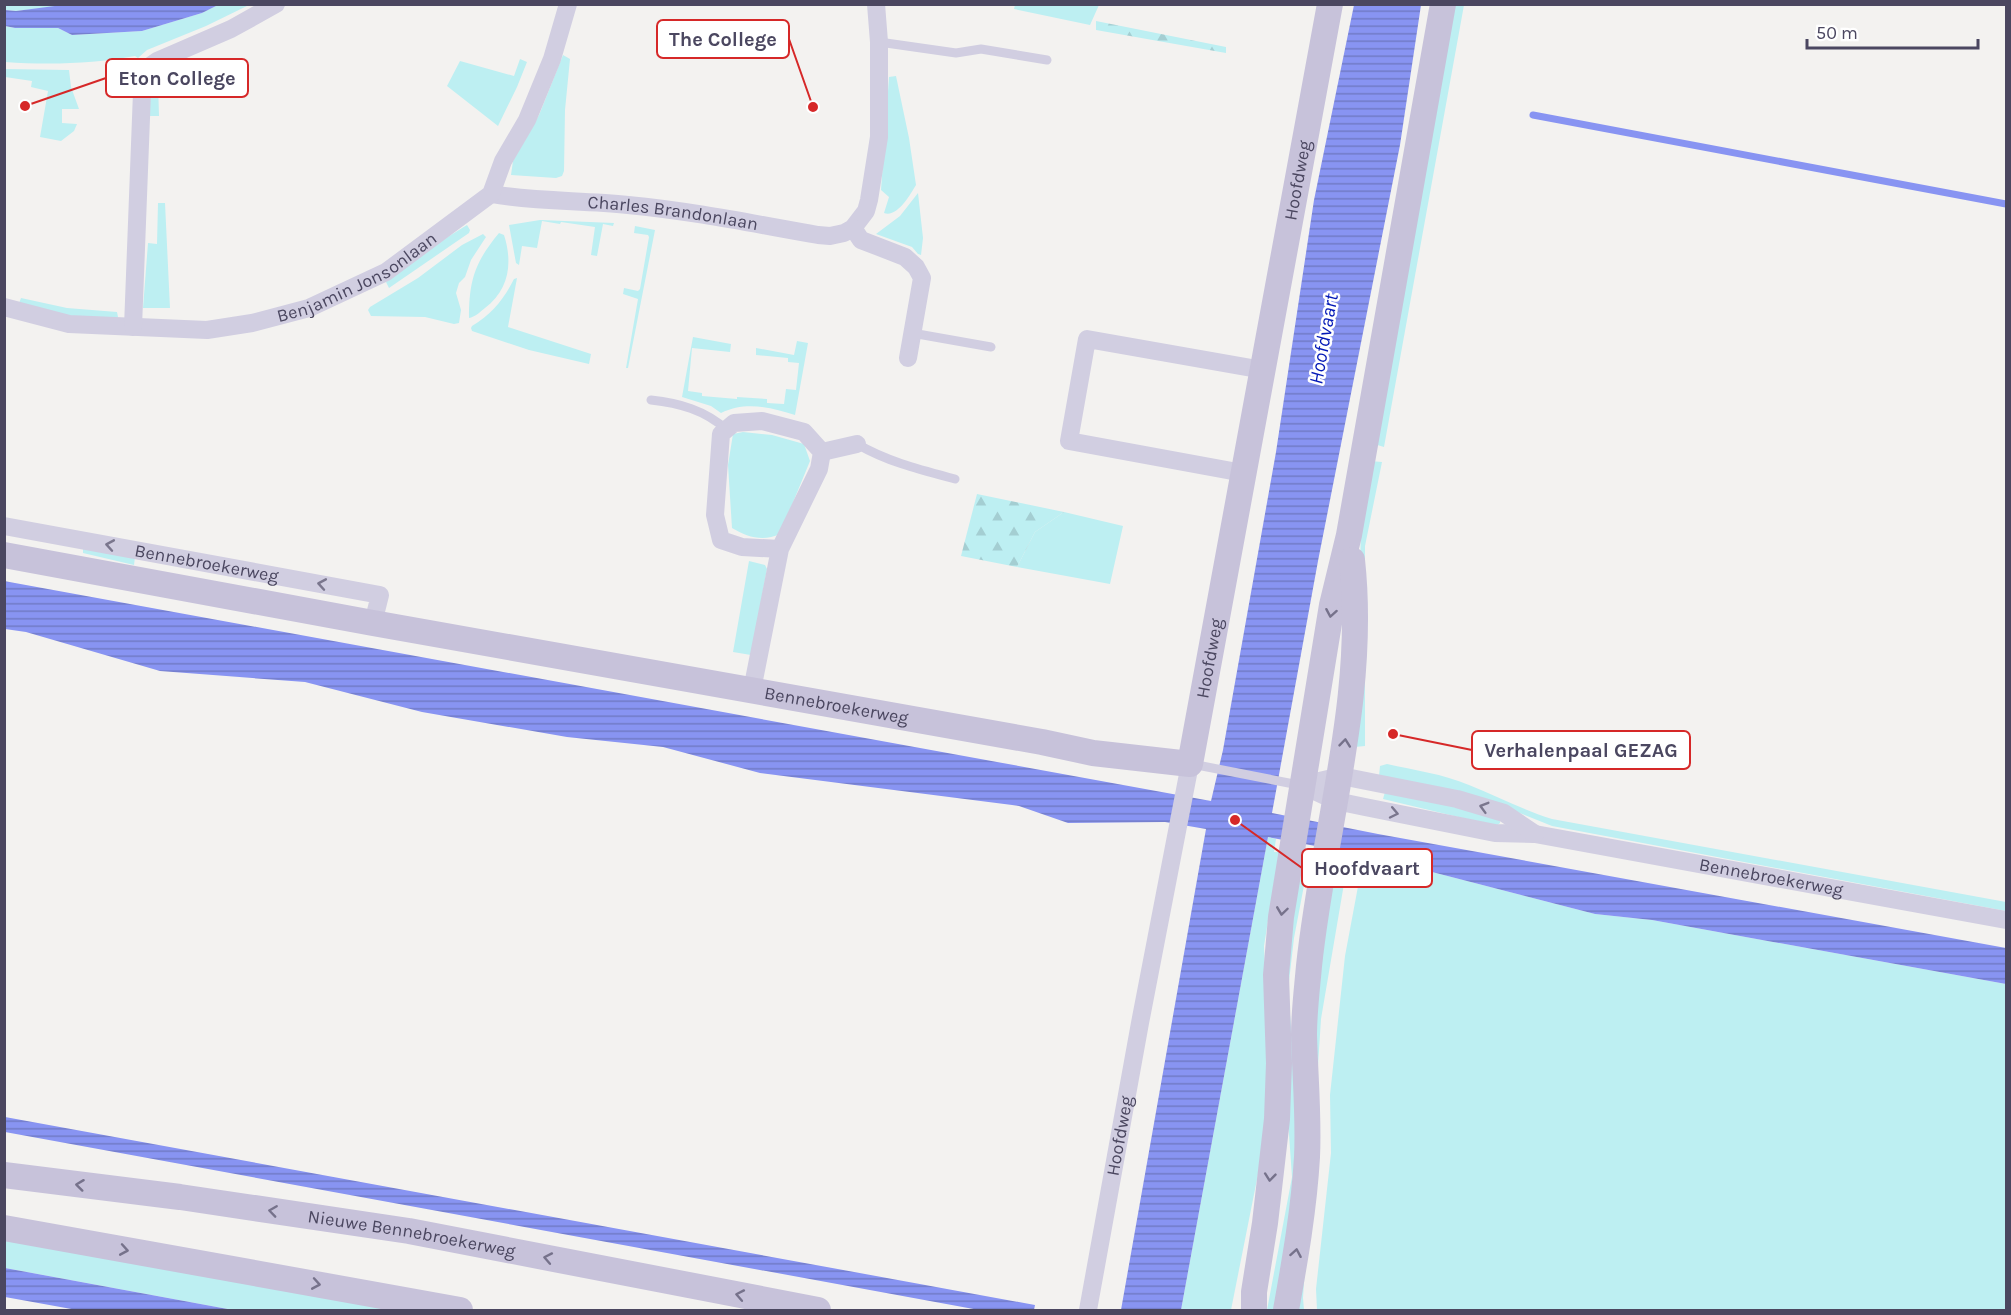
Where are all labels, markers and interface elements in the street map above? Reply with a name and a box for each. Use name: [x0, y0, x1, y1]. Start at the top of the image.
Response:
scale bar: [1807, 12, 1978, 50]
callout: The College: [657, 20, 789, 58]
text: 50 m: [1816, 22, 1858, 44]
text: The College: [669, 28, 777, 51]
callout: Eton College: [106, 59, 248, 97]
text: Eton College: [118, 67, 236, 90]
street label: Hoofdweg: [1279, 138, 1316, 222]
street label: Charles Brandonlaan: [587, 191, 760, 235]
street label: Benjamin Jonsonlaan: [274, 227, 441, 327]
water label: Hoofdvaart: [1304, 292, 1343, 386]
one-way arrow: [105, 539, 115, 552]
street label: Bennebroekerweg: [133, 539, 280, 587]
one-way arrow: [317, 578, 327, 591]
one-way arrow: [1325, 607, 1338, 617]
street label: Hoofdweg: [1191, 616, 1228, 700]
street label: Bennebroekerweg: [763, 682, 910, 729]
callout: Verhalenpaal GEZAG: [1472, 731, 1690, 769]
one-way arrow: [1338, 738, 1351, 747]
text: Verhalenpaal GEZAG: [1484, 739, 1678, 762]
one-way arrow: [1479, 802, 1490, 814]
one-way arrow: [1388, 806, 1398, 819]
callout: Hoofdvaart: [1302, 849, 1432, 887]
street label: Bennebroekerweg: [1697, 853, 1845, 901]
text: Hoofdvaart: [1314, 857, 1420, 880]
one-way arrow: [1276, 906, 1288, 915]
street label: Hoofdweg: [1102, 1094, 1138, 1178]
one-way arrow: [1265, 1173, 1277, 1182]
one-way arrow: [75, 1179, 85, 1191]
one-way arrow: [269, 1205, 279, 1218]
street label: Nieuwe Bennebroekerweg: [306, 1205, 518, 1262]
one-way arrow: [119, 1243, 129, 1255]
one-way arrow: [1289, 1248, 1302, 1258]
one-way arrow: [543, 1252, 553, 1265]
one-way arrow: [311, 1277, 321, 1290]
one-way arrow: [735, 1289, 745, 1302]

